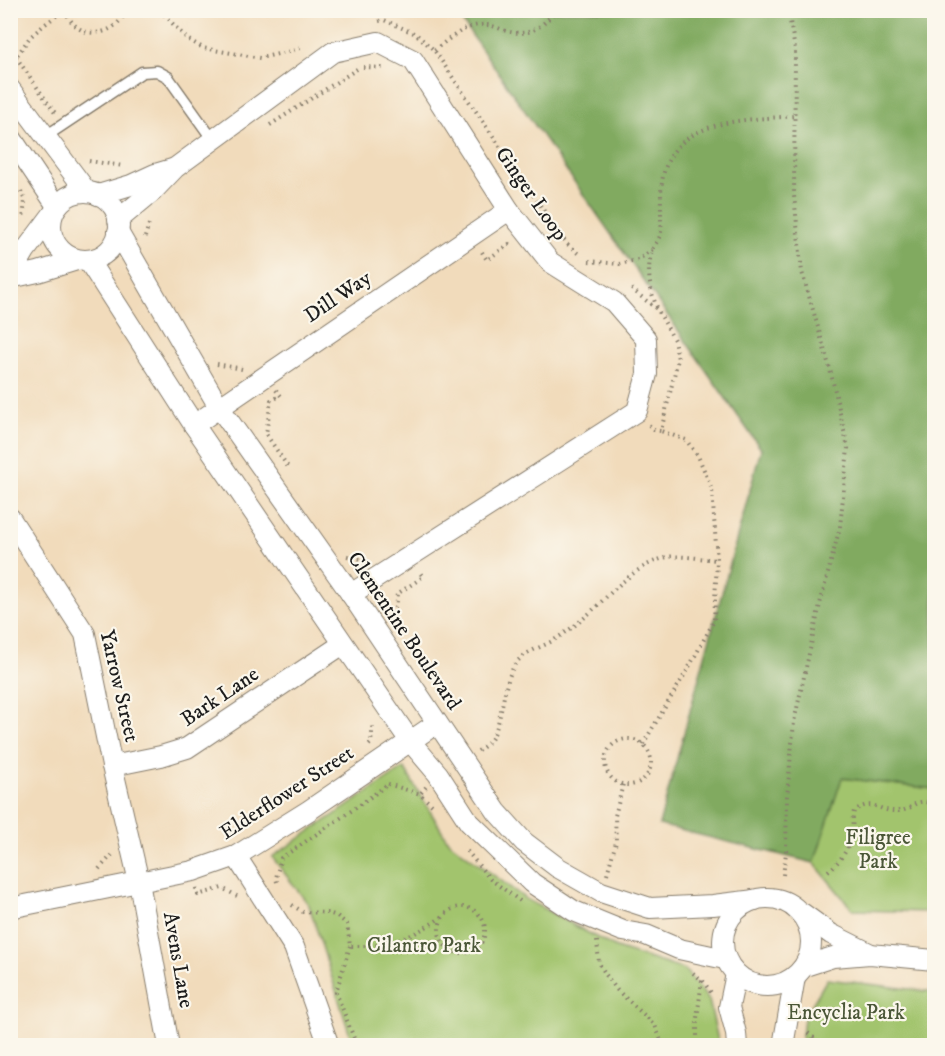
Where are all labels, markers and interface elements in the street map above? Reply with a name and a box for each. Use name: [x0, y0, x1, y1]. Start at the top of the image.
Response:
street label: Ginger Loop: [489, 142, 573, 246]
street label: Dill Way: [300, 265, 377, 329]
street label: Clementine Boulevard: [341, 547, 467, 716]
street label: Yarrow Street: [93, 627, 145, 745]
street label: Bark Lane: [176, 661, 264, 733]
street label: Elderflower Street: [215, 740, 359, 846]
park label: Filigree Park: [845, 825, 911, 875]
street label: Avens Lane: [157, 910, 199, 1010]
park label: Cilantro Park: [367, 933, 482, 959]
park label: Encyclia Park: [787, 1000, 906, 1026]

